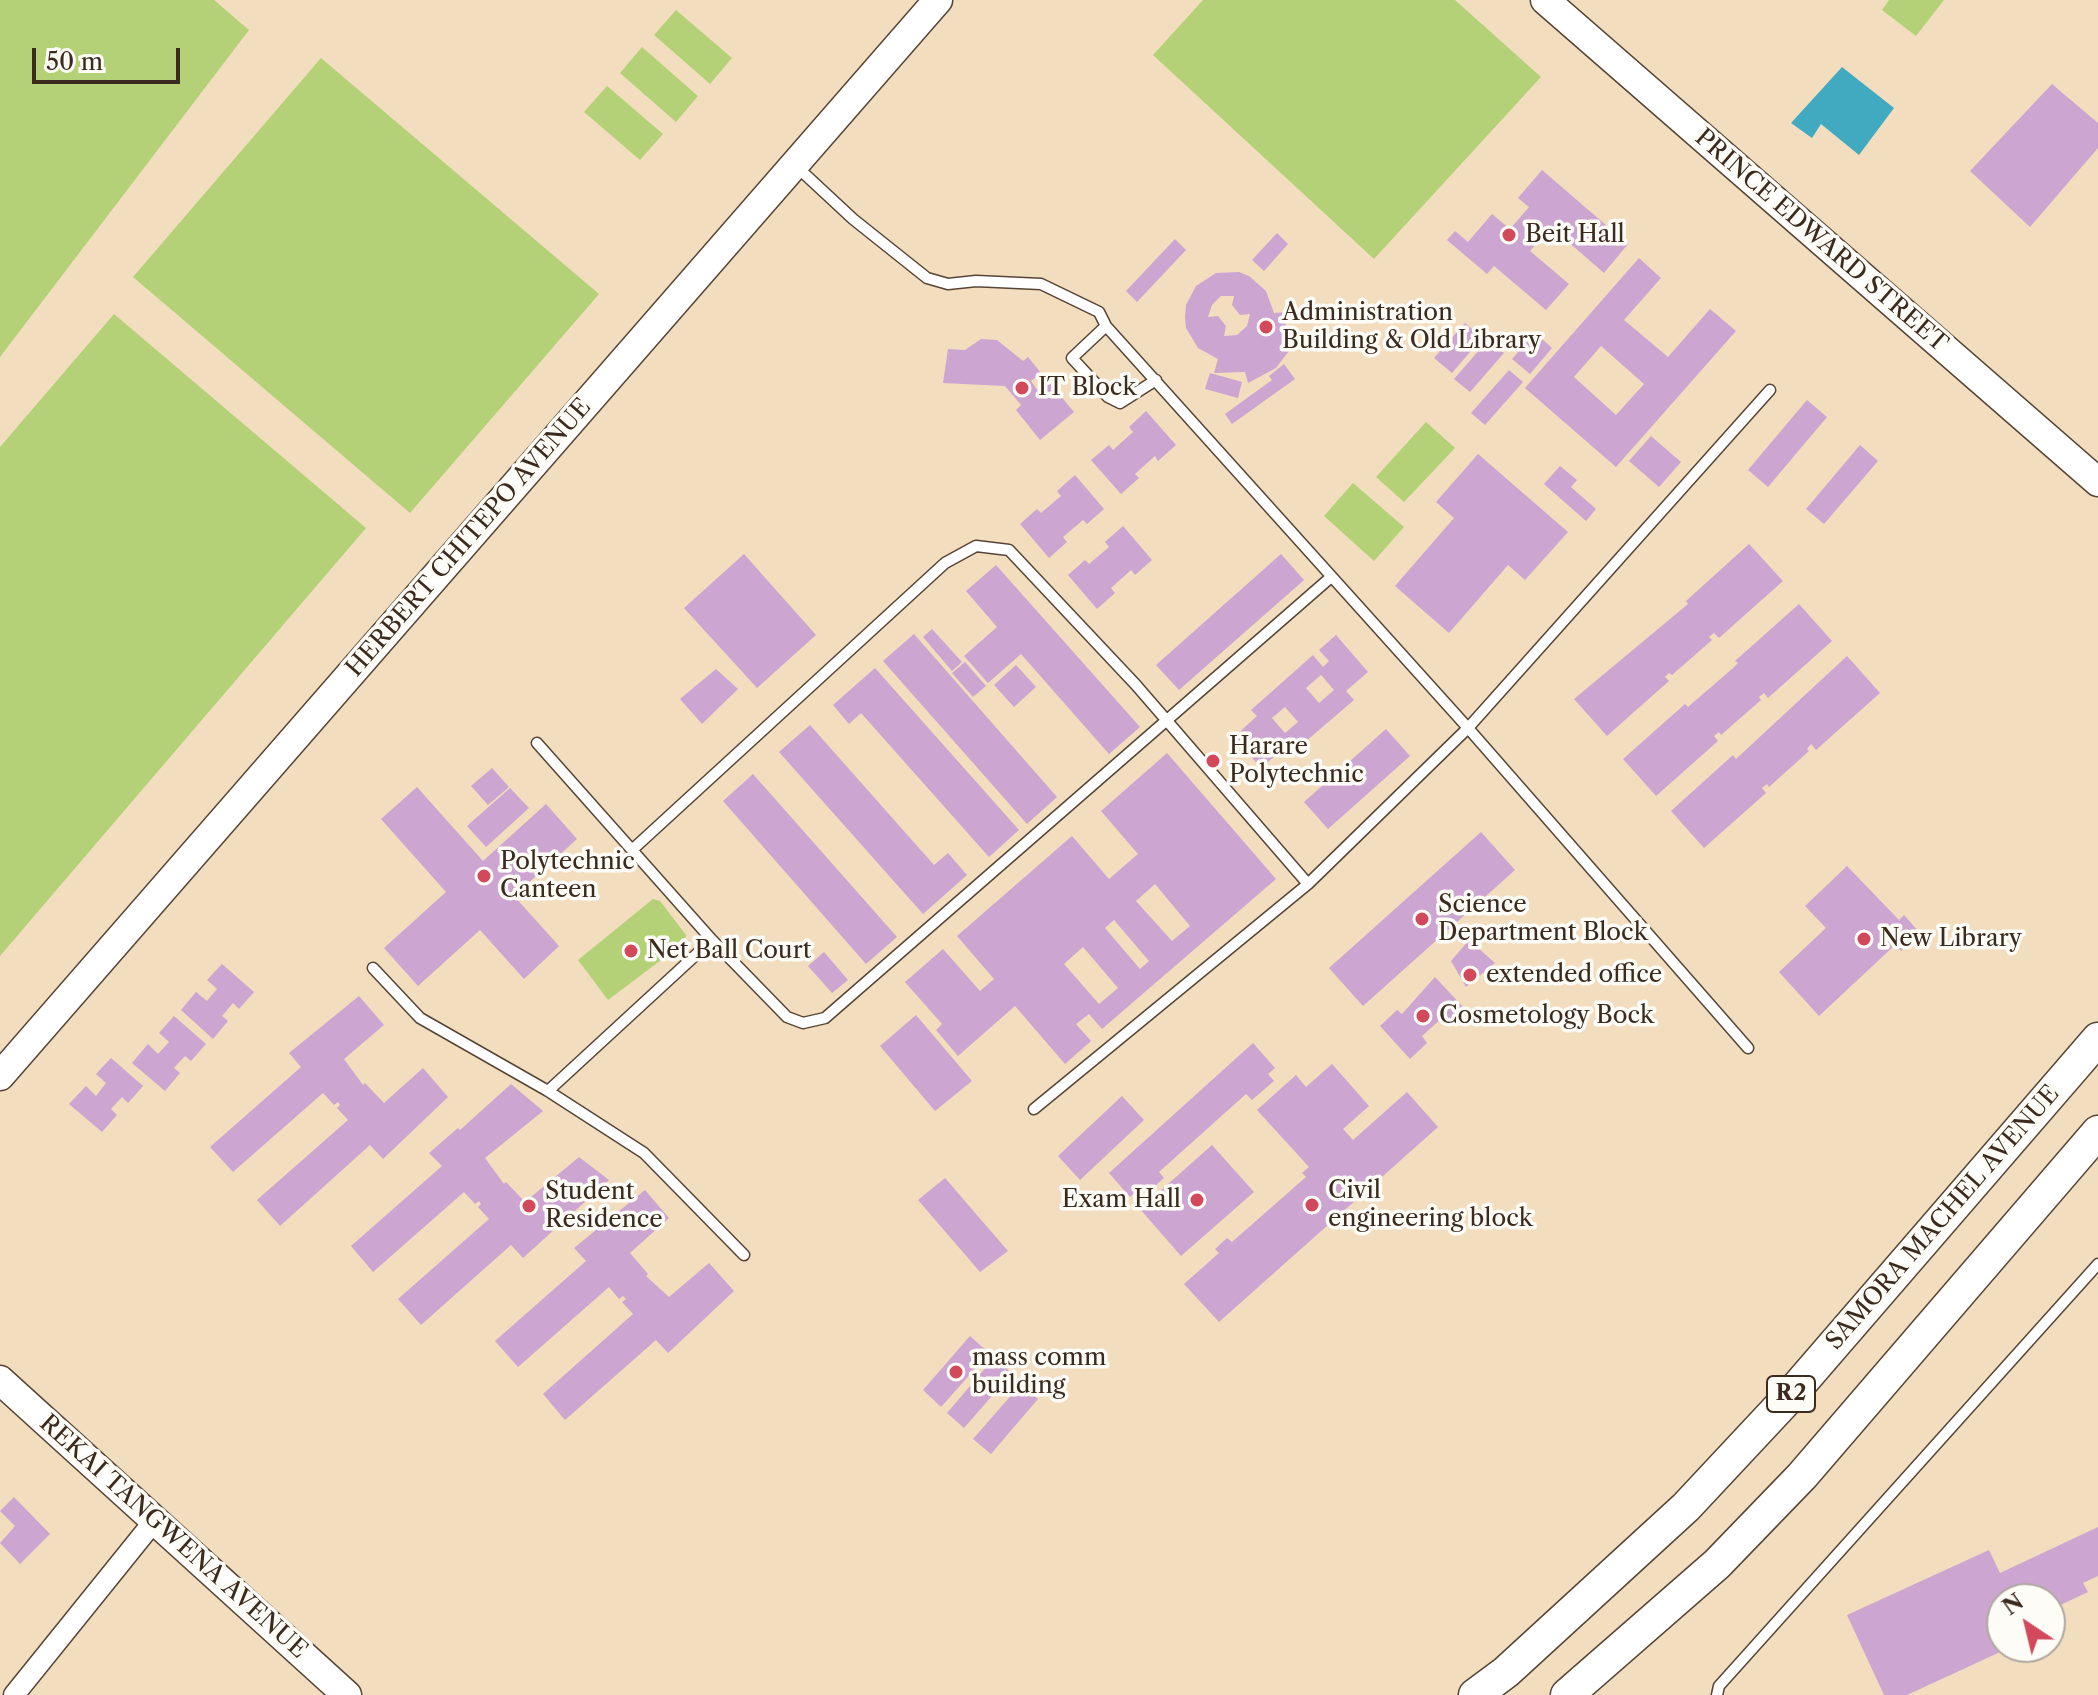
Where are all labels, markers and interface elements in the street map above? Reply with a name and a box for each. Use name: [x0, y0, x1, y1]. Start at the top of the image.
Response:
scale bar: [36, 32, 184, 82]
text: 50 m: [46, 47, 103, 76]
street label: PRINCE EDWARD STREET: [1689, 123, 1953, 359]
place label: Beit Hall: [1525, 221, 1625, 249]
marker: Beit Hall: [1500, 226, 1518, 244]
place label: Administration Building & Old Library: [1282, 299, 1541, 355]
marker: Administration Building & Old Library: [1257, 318, 1275, 336]
place label: IT Block: [1038, 374, 1136, 402]
marker: IT Block: [1013, 379, 1031, 397]
street label: HERBERT CHITEPO AVENUE: [340, 393, 598, 683]
place label: Harare Polytechnic: [1229, 733, 1364, 789]
marker: Harare Polytechnic: [1204, 752, 1222, 770]
place label: Polytechnic Canteen: [500, 848, 635, 904]
marker: Polytechnic Canteen: [475, 867, 493, 885]
place label: Science Department Block: [1438, 891, 1648, 947]
marker: Science Department Block: [1413, 910, 1431, 928]
place label: New Library: [1880, 925, 2022, 953]
marker: New Library: [1855, 930, 1873, 948]
place label: Net Ball Court: [647, 937, 811, 965]
marker: Net Ball Court: [622, 942, 640, 960]
place label: extended office: [1486, 961, 1662, 989]
marker: extended office: [1461, 966, 1479, 984]
place label: Cosmetology Bock: [1439, 1002, 1654, 1030]
marker: Cosmetology Bock: [1414, 1007, 1432, 1025]
street label: SAMORA MACHEL AVENUE: [1820, 1080, 2066, 1356]
place label: Civil engineering block: [1328, 1177, 1533, 1233]
place label: Student Residence: [545, 1178, 663, 1234]
place label: Exam Hall: [1062, 1186, 1181, 1214]
marker: Exam Hall: [1188, 1191, 1206, 1209]
marker: Civil engineering block: [1303, 1196, 1321, 1214]
marker: Student Residence: [520, 1197, 538, 1215]
place label: mass comm building: [972, 1344, 1106, 1400]
marker: mass comm building: [947, 1363, 965, 1381]
road number: R2: [1767, 1376, 1815, 1412]
street label: REKAI TANGWENA AVENUE: [33, 1409, 313, 1665]
north arrow: [1986, 1583, 2066, 1663]
text: N: [1998, 1588, 2029, 1621]

